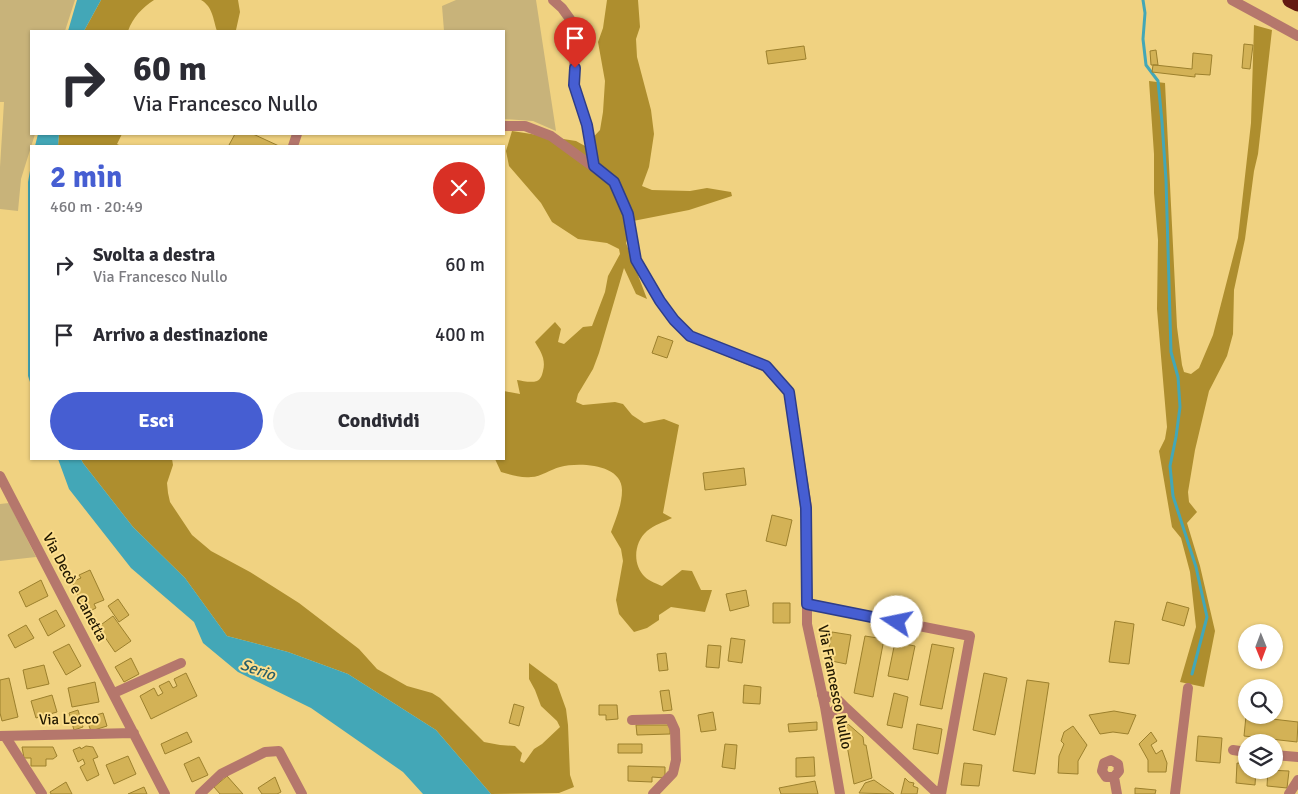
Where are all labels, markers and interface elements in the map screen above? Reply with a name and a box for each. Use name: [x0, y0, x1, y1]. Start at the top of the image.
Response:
pin: [554, 17, 596, 68]
icon: arrive: [561, 24, 589, 52]
text: 60 m: [133, 47, 207, 90]
icon: right: [50, 50, 115, 115]
text: Via Francesco Nullo: [133, 90, 318, 117]
text: 2 min: [50, 159, 122, 196]
button: close: [433, 162, 485, 214]
text: 460 m · 20:49: [50, 197, 143, 217]
text: Svolta a destra: [93, 243, 215, 267]
icon: right: [50, 251, 78, 279]
text: 60 m: [445, 253, 485, 277]
text: Via Francesco Nullo: [93, 267, 228, 287]
icon: arrive: [50, 321, 78, 349]
text: Arrivo a destinazione: [93, 323, 268, 347]
text: 400 m: [435, 323, 485, 347]
button: Esci: [50, 392, 263, 450]
button: Condividi: [273, 392, 485, 450]
street label: Via Decò e Canetta: [39, 530, 111, 644]
position arrow: [870, 595, 922, 647]
street label: Via Francesco Nullo: [814, 623, 856, 751]
north arrow: [1238, 624, 1282, 669]
map controls: [1238, 624, 1283, 779]
water label: Serio: [238, 655, 278, 685]
button: search: [1238, 679, 1283, 724]
street label: Via Lecco: [39, 709, 100, 729]
button: layers: [1238, 734, 1283, 779]

